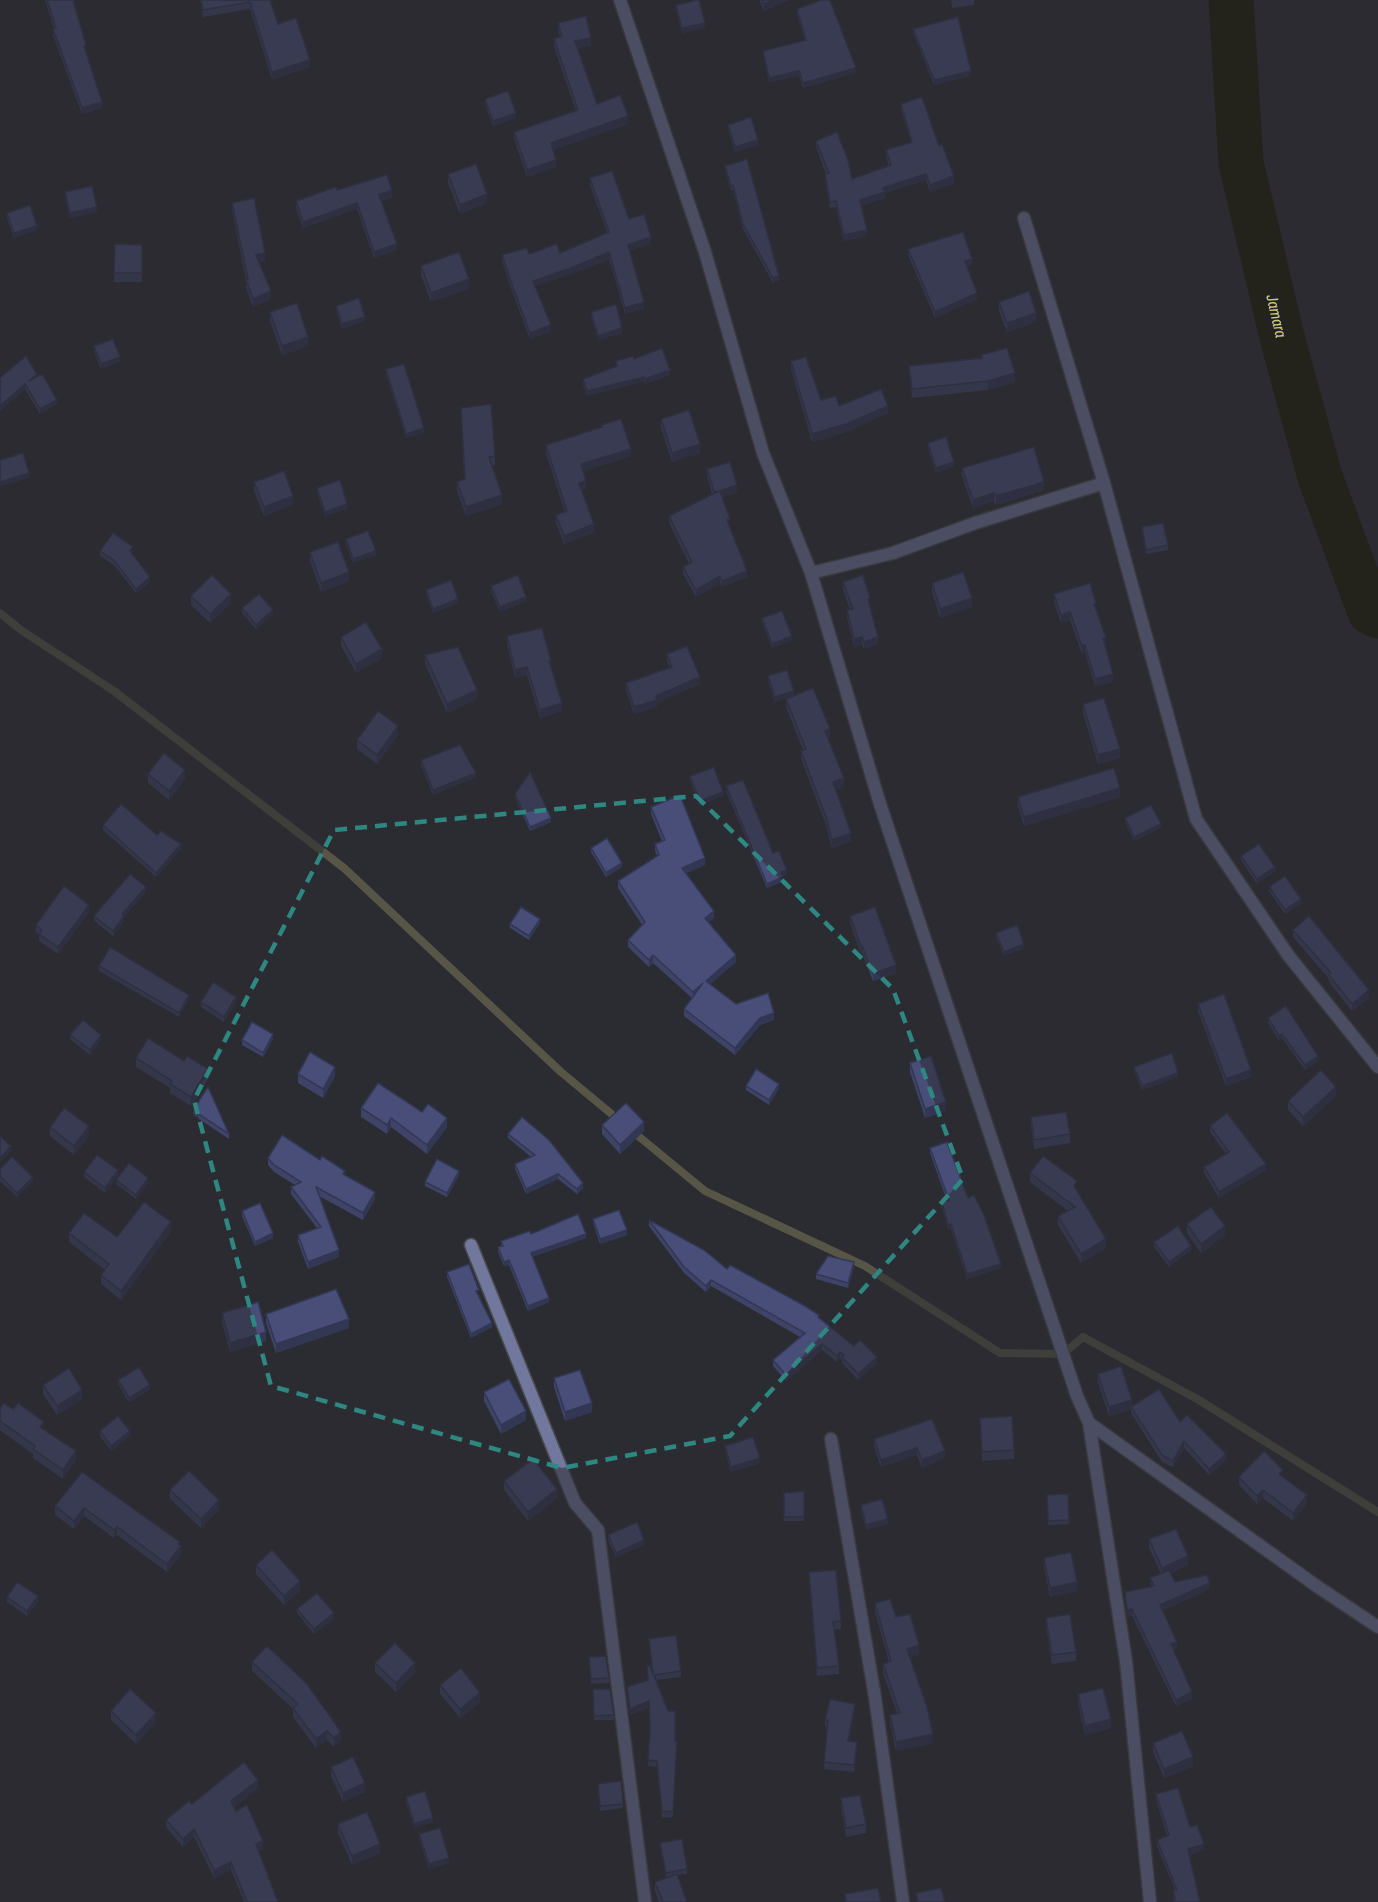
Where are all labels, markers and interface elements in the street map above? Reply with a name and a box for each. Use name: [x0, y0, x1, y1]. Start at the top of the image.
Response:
water label: Jamara: [1261, 291, 1293, 340]

